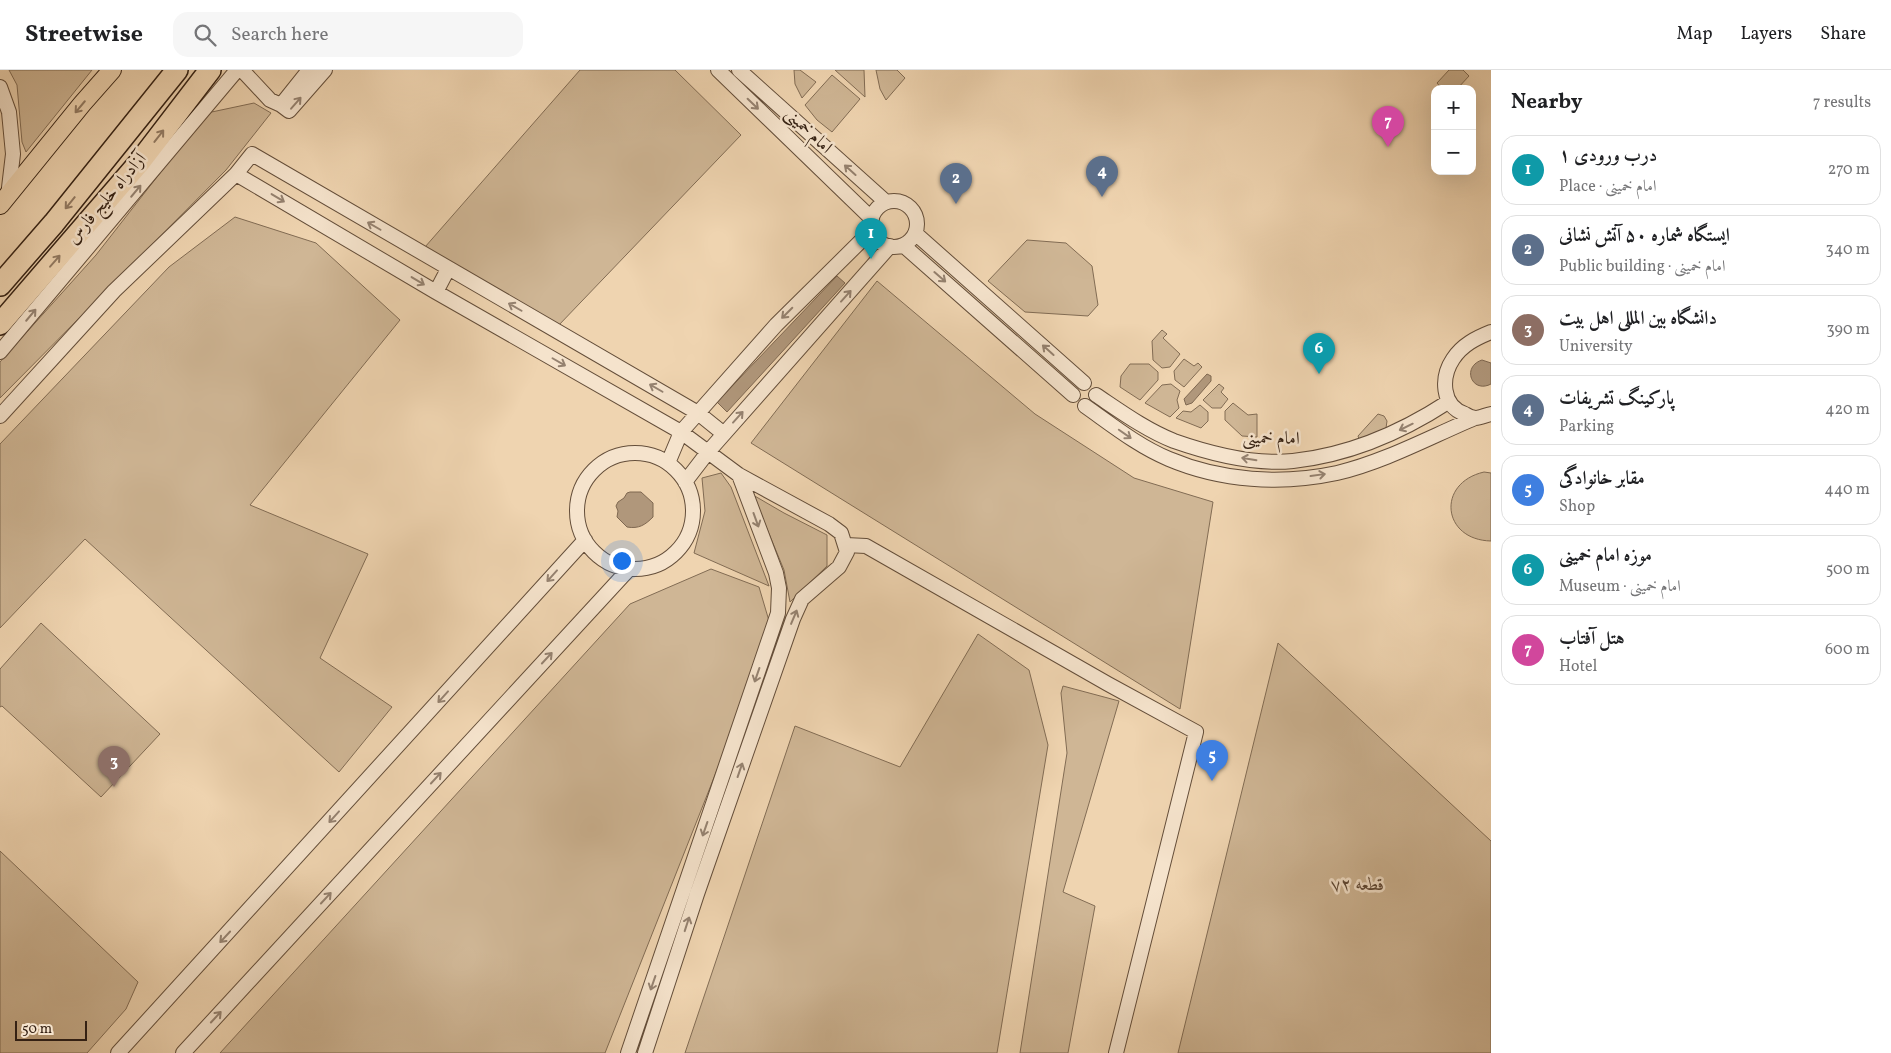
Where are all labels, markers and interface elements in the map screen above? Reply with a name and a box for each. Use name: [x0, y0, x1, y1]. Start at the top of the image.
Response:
search box: [173, 12, 523, 57]
text: Streetwise: [25, 18, 143, 52]
icon: search: [191, 21, 219, 49]
text: Search here: [231, 22, 328, 48]
text: Map: [1676, 22, 1712, 47]
text: Layers: [1740, 22, 1792, 47]
text: Share: [1820, 22, 1866, 47]
map controls: [1431, 85, 1476, 175]
button: +: [1431, 85, 1476, 130]
text: Nearby: [1511, 88, 1582, 117]
text: 7 results: [1813, 92, 1871, 114]
one-way arrow: [290, 97, 302, 110]
one-way arrow: [747, 98, 759, 110]
one-way arrow: [74, 100, 85, 113]
street label: امام خمینی: [777, 102, 837, 161]
pin: 7: [1372, 106, 1404, 147]
one-way arrow: [154, 130, 165, 143]
button: −: [1431, 130, 1476, 175]
text: درب ورودی ۱: [1559, 143, 1657, 169]
street label: آزادراه خلیج فارس: [61, 146, 156, 252]
pin: 4: [1086, 156, 1118, 197]
text: 1: [1525, 159, 1531, 181]
text: 270 m: [1828, 159, 1870, 181]
pin: 2: [940, 163, 972, 204]
one-way arrow: [844, 164, 857, 175]
text: Place · امام خمینی: [1559, 176, 1656, 198]
one-way arrow: [130, 184, 141, 197]
one-way arrow: [271, 194, 285, 204]
one-way arrow: [64, 196, 75, 209]
pin: 1: [855, 218, 887, 259]
one-way arrow: [368, 220, 382, 230]
text: ایستگاه شماره ۵۰ آتش نشانی: [1559, 223, 1730, 249]
text: 2: [1524, 239, 1532, 261]
text: 340 m: [1826, 239, 1870, 261]
one-way arrow: [49, 254, 60, 267]
text: Public building · امام خمینی: [1559, 256, 1725, 278]
one-way arrow: [933, 271, 946, 283]
one-way arrow: [410, 277, 424, 287]
one-way arrow: [841, 289, 852, 302]
one-way arrow: [508, 302, 523, 312]
text: دانشگاه بین المللی اهل بیت: [1559, 306, 1717, 332]
one-way arrow: [781, 307, 794, 319]
one-way arrow: [26, 309, 37, 322]
text: 3: [1524, 319, 1532, 341]
text: 390 m: [1827, 319, 1870, 341]
pin: 6: [1303, 333, 1335, 374]
text: University: [1559, 336, 1633, 358]
one-way arrow: [1041, 345, 1054, 356]
one-way arrow: [551, 357, 566, 367]
one-way arrow: [649, 383, 663, 393]
text: پارکینگ تشریفات: [1559, 386, 1674, 412]
text: 4: [1523, 399, 1533, 421]
text: 420 m: [1825, 399, 1870, 421]
one-way arrow: [733, 411, 744, 424]
text: Parking: [1559, 416, 1614, 438]
one-way arrow: [1399, 423, 1414, 432]
street label: امام خمینی: [1242, 426, 1300, 454]
one-way arrow: [1118, 429, 1132, 439]
one-way arrow: [1242, 454, 1258, 464]
text: مقابر خانوادگی: [1559, 466, 1645, 492]
one-way arrow: [1309, 470, 1325, 480]
text: 5: [1524, 479, 1532, 501]
text: 440 m: [1824, 479, 1870, 501]
text: Shop: [1559, 496, 1595, 518]
one-way arrow: [752, 512, 761, 528]
text: موزه امام خمینی: [1559, 543, 1652, 569]
your location: [609, 548, 635, 574]
text: 6: [1524, 559, 1532, 581]
text: 500 m: [1826, 559, 1870, 581]
one-way arrow: [546, 570, 558, 583]
text: Museum · امام خمینی: [1559, 576, 1681, 598]
one-way arrow: [790, 610, 800, 625]
text: هتل آفتاب: [1559, 626, 1625, 652]
text: 7: [1524, 639, 1532, 661]
text: 600 m: [1825, 639, 1870, 661]
one-way arrow: [541, 652, 552, 665]
text: Hotel: [1559, 656, 1597, 678]
one-way arrow: [752, 667, 762, 683]
one-way arrow: [437, 690, 449, 703]
pin: 5: [1196, 740, 1228, 781]
pin: 3: [98, 746, 130, 787]
one-way arrow: [736, 763, 745, 778]
one-way arrow: [430, 772, 442, 785]
one-way arrow: [328, 811, 340, 824]
one-way arrow: [700, 821, 710, 837]
park label: قطعه ۷۲: [1332, 873, 1384, 898]
one-way arrow: [320, 891, 332, 904]
one-way arrow: [683, 916, 693, 932]
one-way arrow: [219, 931, 231, 944]
one-way arrow: [647, 975, 657, 991]
one-way arrow: [210, 1011, 222, 1024]
scale bar: [15, 1018, 88, 1041]
text: 50 m: [22, 1020, 52, 1039]

